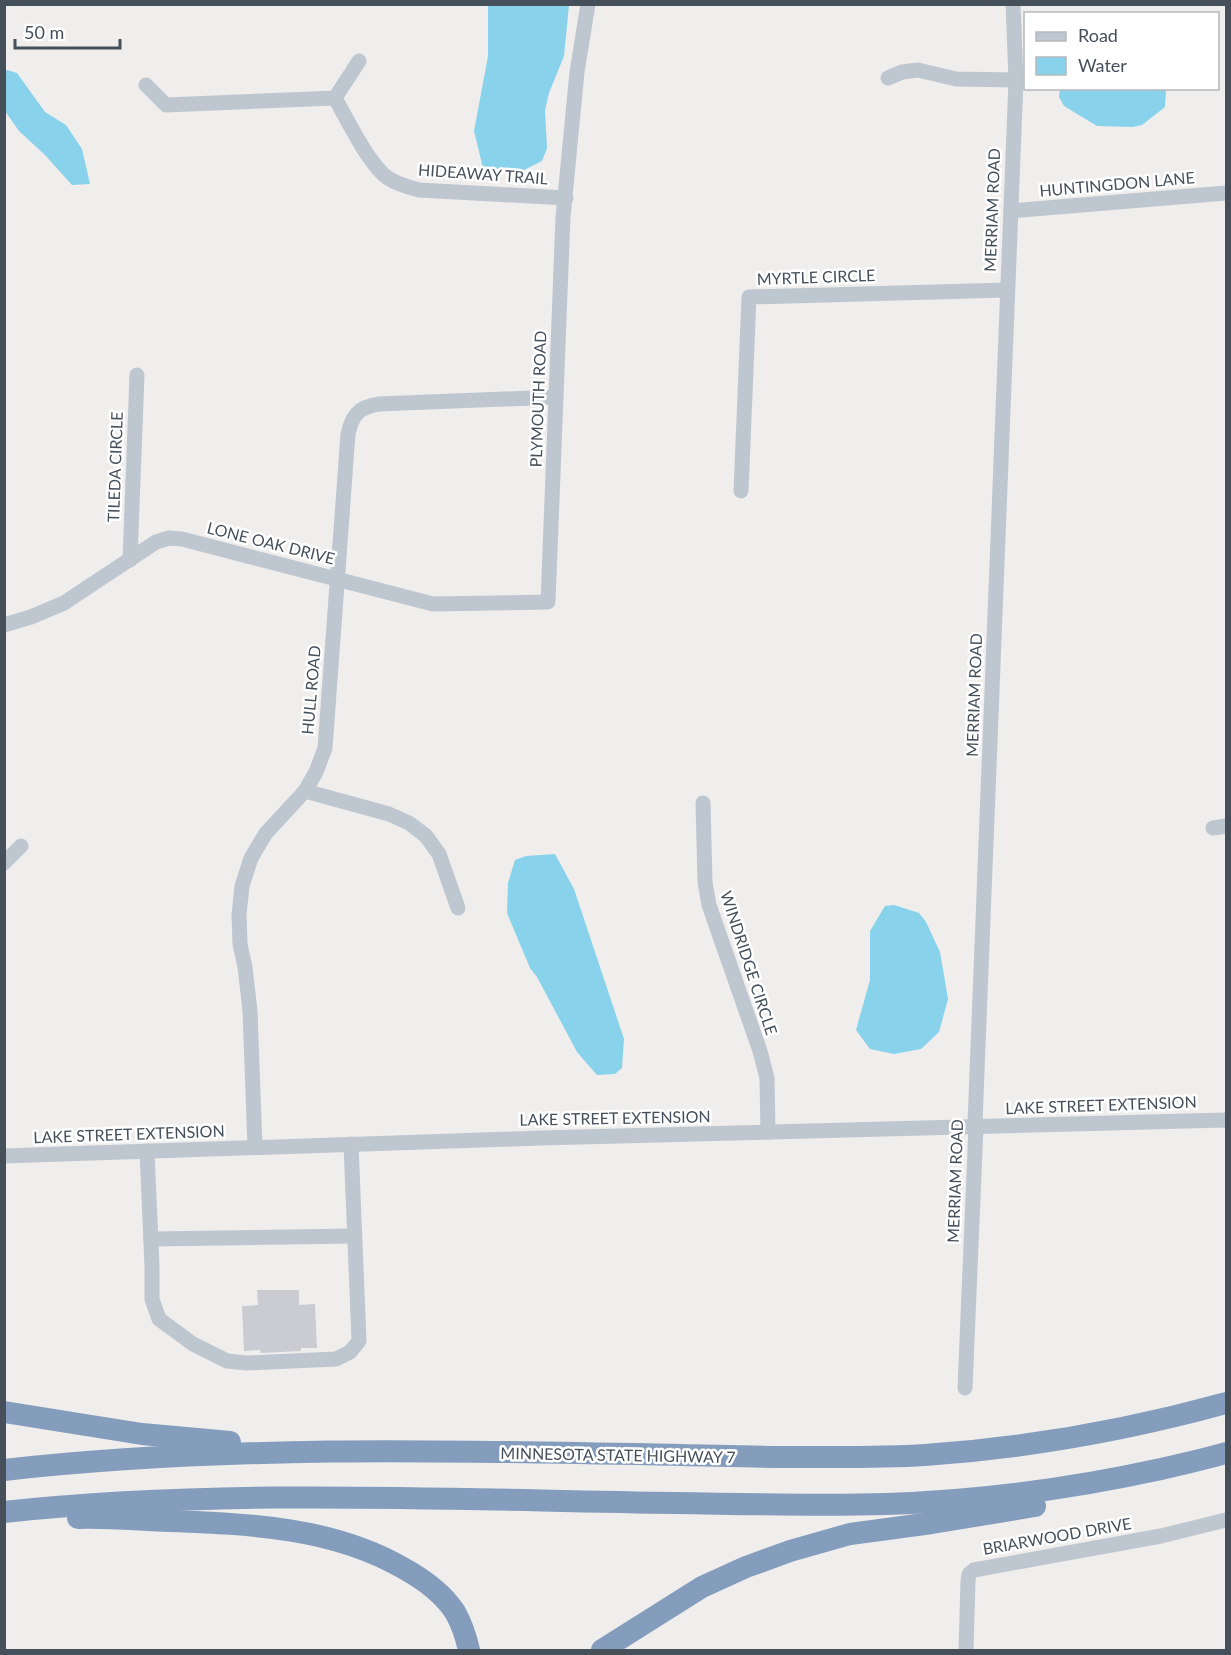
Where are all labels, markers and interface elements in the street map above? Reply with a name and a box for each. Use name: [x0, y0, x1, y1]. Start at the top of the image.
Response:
scale bar: [15, 12, 120, 50]
legend: [1024, 12, 1219, 90]
text: 50 m: [24, 21, 64, 43]
text: Road: [1078, 24, 1118, 46]
text: Water: [1078, 54, 1127, 76]
street label: MERRIAM ROAD: [980, 148, 1003, 272]
street label: HIDEAWAY TRAIL: [418, 159, 548, 188]
street label: HUNTINGDON LANE: [1039, 167, 1195, 200]
street label: MYRTLE CIRCLE: [756, 265, 876, 288]
street label: PLYMOUTH ROAD: [526, 330, 549, 468]
street label: TILEDA CIRCLE: [103, 411, 126, 523]
street label: LONE OAK DRIVE: [205, 517, 337, 568]
street label: MERRIAM ROAD: [962, 633, 985, 757]
street label: HULL ROAD: [297, 645, 324, 735]
street label: WINDRIDGE CIRCLE: [717, 888, 782, 1037]
street label: LAKE STREET EXTENSION: [1005, 1092, 1197, 1117]
street label: LAKE STREET EXTENSION: [519, 1106, 711, 1129]
street label: MERRIAM ROAD: [943, 1119, 966, 1243]
street label: LAKE STREET EXTENSION: [33, 1121, 225, 1146]
street label: MINNESOTA STATE HIGHWAY 7: [500, 1443, 736, 1466]
street label: BRIARWOOD DRIVE: [981, 1513, 1133, 1558]

